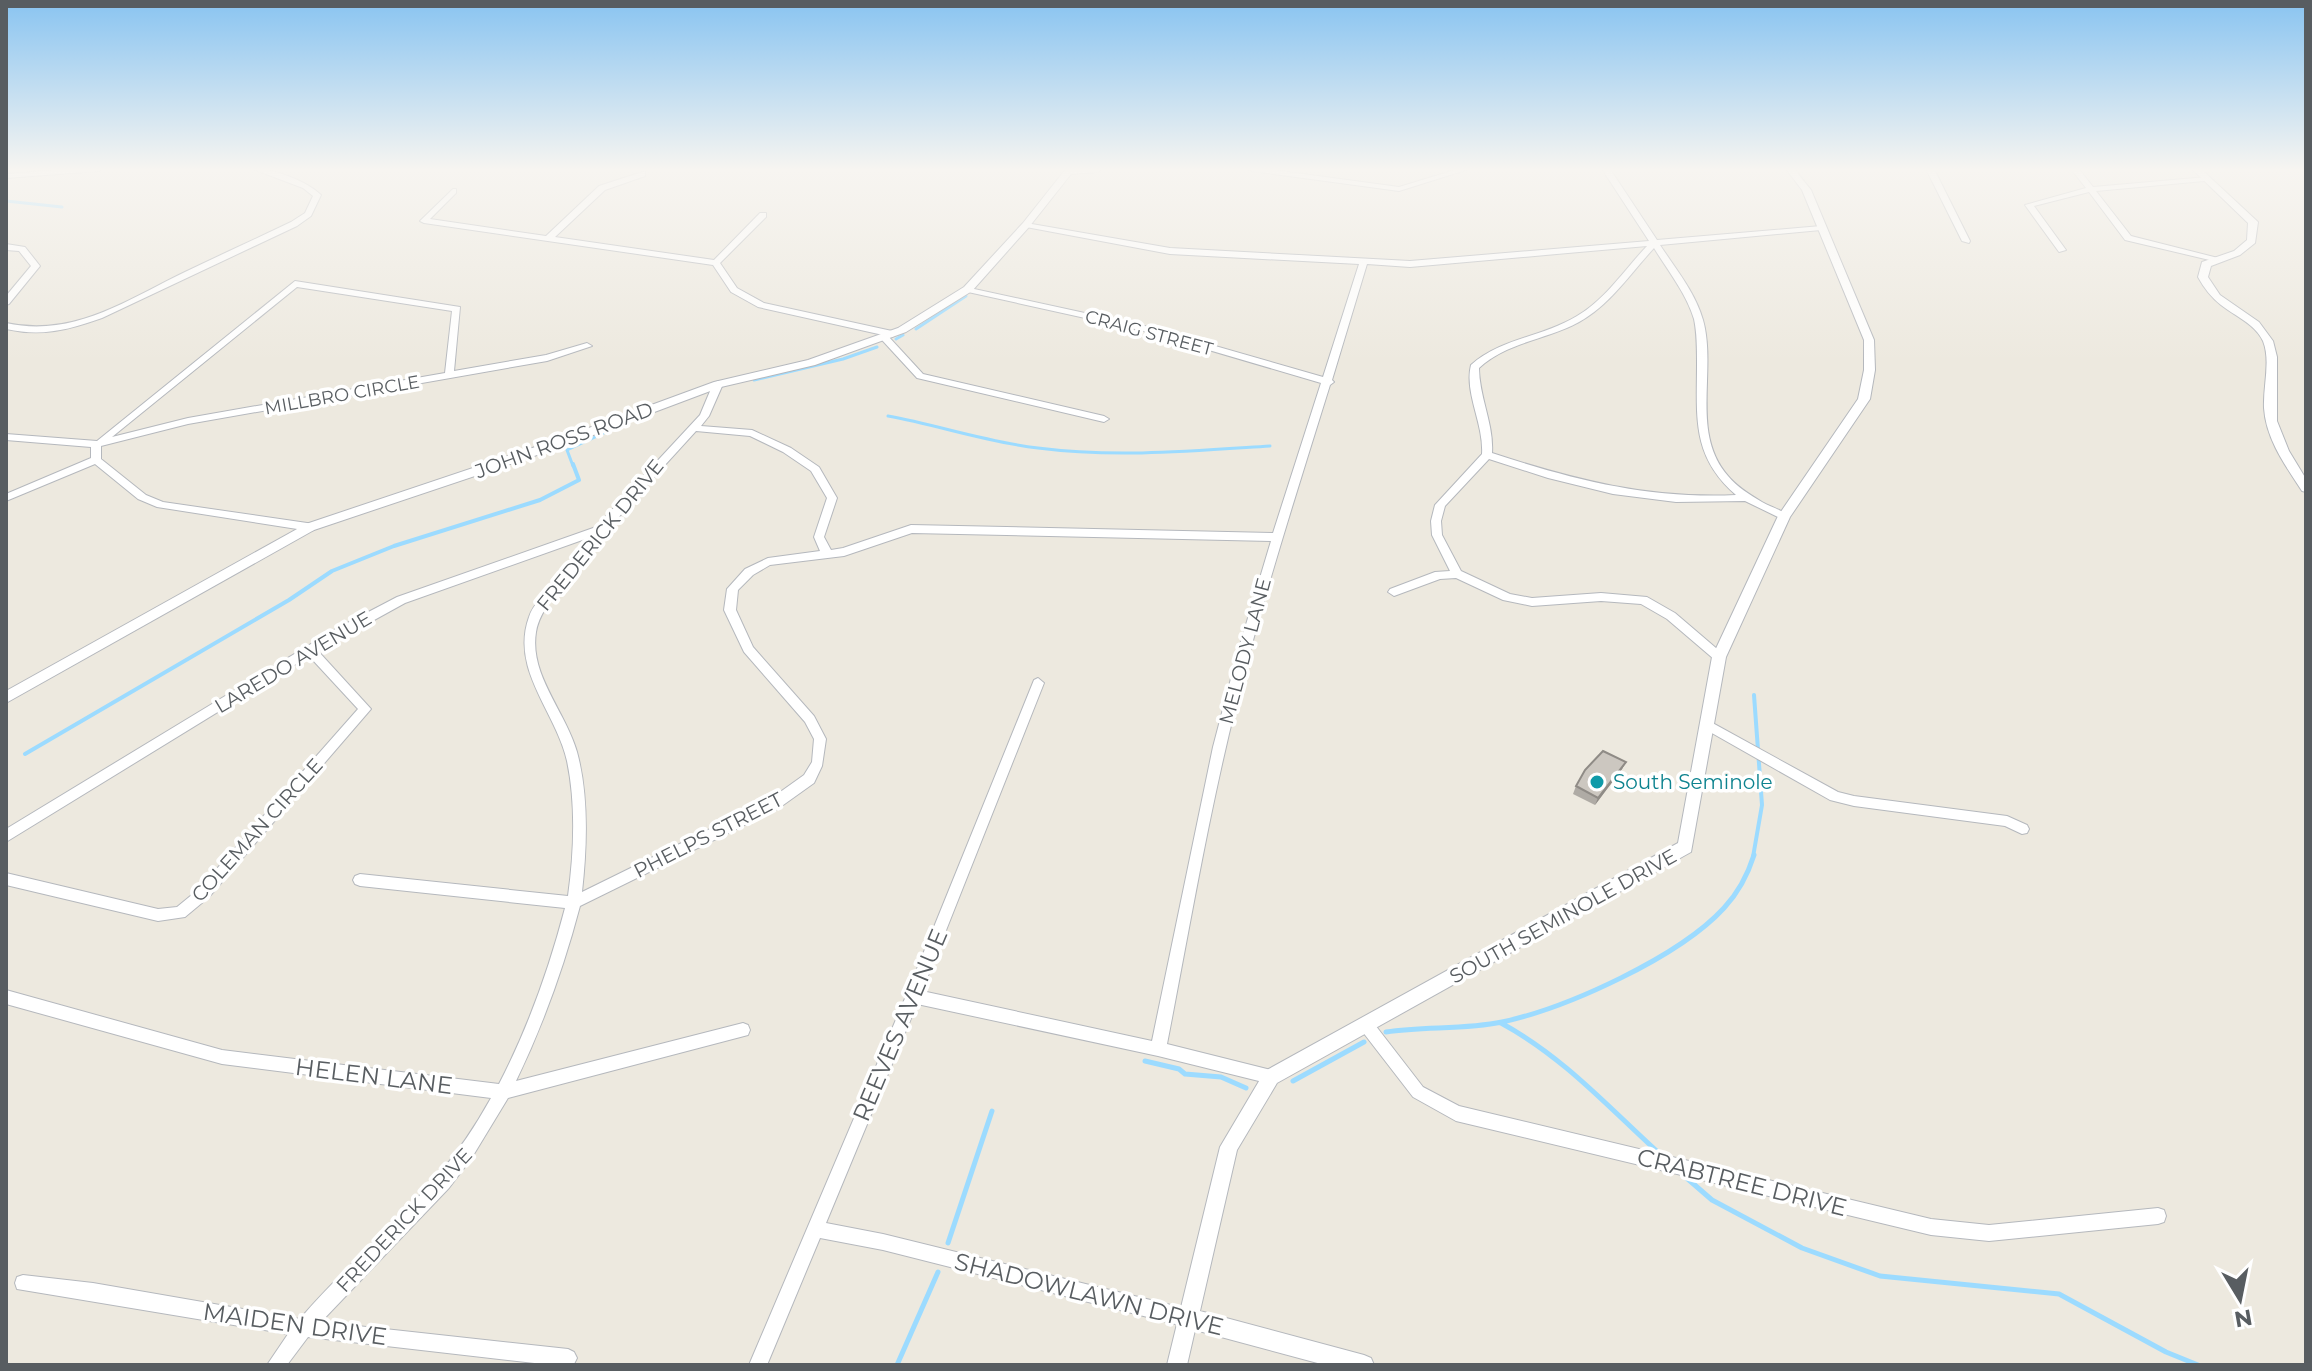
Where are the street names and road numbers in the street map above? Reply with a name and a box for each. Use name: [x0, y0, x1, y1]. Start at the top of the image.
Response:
street label: CRAIG STREET: [1083, 305, 1216, 361]
street label: MILLBRO CIRCLE: [263, 371, 421, 419]
street label: JOHN ROSS ROAD: [471, 397, 656, 484]
street label: FREDERICK DRIVE: [531, 454, 669, 616]
street label: MELODY LANE: [1214, 575, 1276, 727]
street label: LAREDO AVENUE: [210, 606, 376, 718]
street label: COLEMAN CIRCLE: [186, 753, 328, 907]
street label: PHELPS STREET: [630, 787, 787, 883]
street label: SOUTH SEMINOLE DRIVE: [1445, 844, 1681, 988]
street label: REEVES AVENUE: [846, 924, 954, 1126]
street label: HELEN LANE: [294, 1052, 454, 1100]
street label: CRABTREE DRIVE: [1634, 1142, 1850, 1222]
street label: FREDERICK DRIVE: [331, 1143, 477, 1297]
street label: SHADOWLAWN DRIVE: [951, 1247, 1227, 1341]
street label: MAIDEN DRIVE: [201, 1297, 389, 1351]

